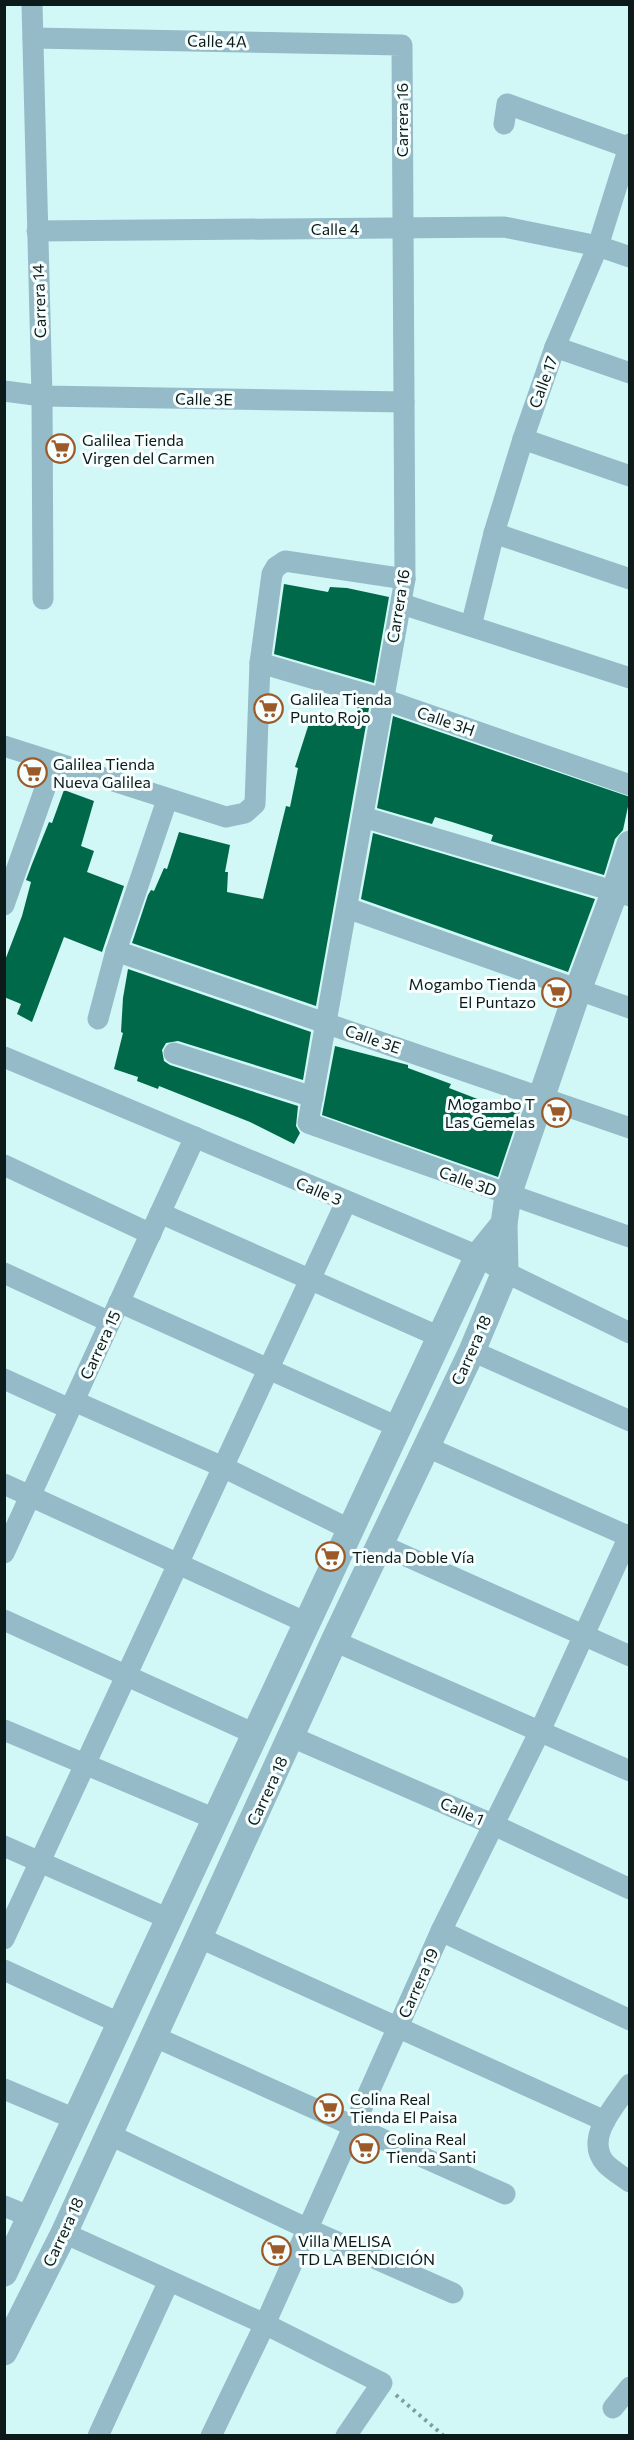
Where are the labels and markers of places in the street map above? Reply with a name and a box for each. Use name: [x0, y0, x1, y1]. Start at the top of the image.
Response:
place label: Galilea Tienda Virgen del Carmen: [82, 430, 215, 467]
supermarket icon: Galilea Tienda Virgen del Carmen: [45, 433, 77, 465]
place label: Galilea Tienda Punto Rojo: [290, 689, 392, 726]
supermarket icon: Galilea Tienda Punto Rojo: [253, 692, 285, 724]
place label: Galilea Tienda Nueva Galilea: [53, 754, 155, 791]
supermarket icon: Galilea Tienda Nueva Galilea: [16, 757, 48, 789]
place label: Mogambo Tienda El Puntazo: [409, 974, 536, 1011]
supermarket icon: Mogambo Tienda El Puntazo: [541, 977, 573, 1009]
place label: Mogambo T Las Gemelas: [445, 1094, 535, 1131]
supermarket icon: Mogambo T Las Gemelas: [540, 1097, 572, 1129]
supermarket icon: Tienda Doble Vía: [315, 1541, 347, 1573]
place label: Tienda Doble Vía: [352, 1547, 474, 1566]
place label: Colina Real Tienda El Paisa: [350, 2089, 457, 2126]
supermarket icon: Colina Real Tienda El Paisa: [313, 2092, 345, 2124]
place label: Colina Real Tienda Santi: [386, 2129, 476, 2166]
supermarket icon: Colina Real Tienda Santi: [349, 2132, 381, 2164]
place label: Villa MELISA TD LA BENDICIÓN: [298, 2231, 435, 2268]
supermarket icon: Villa MELISA TD LA BENDICIÓN: [261, 2234, 293, 2266]

